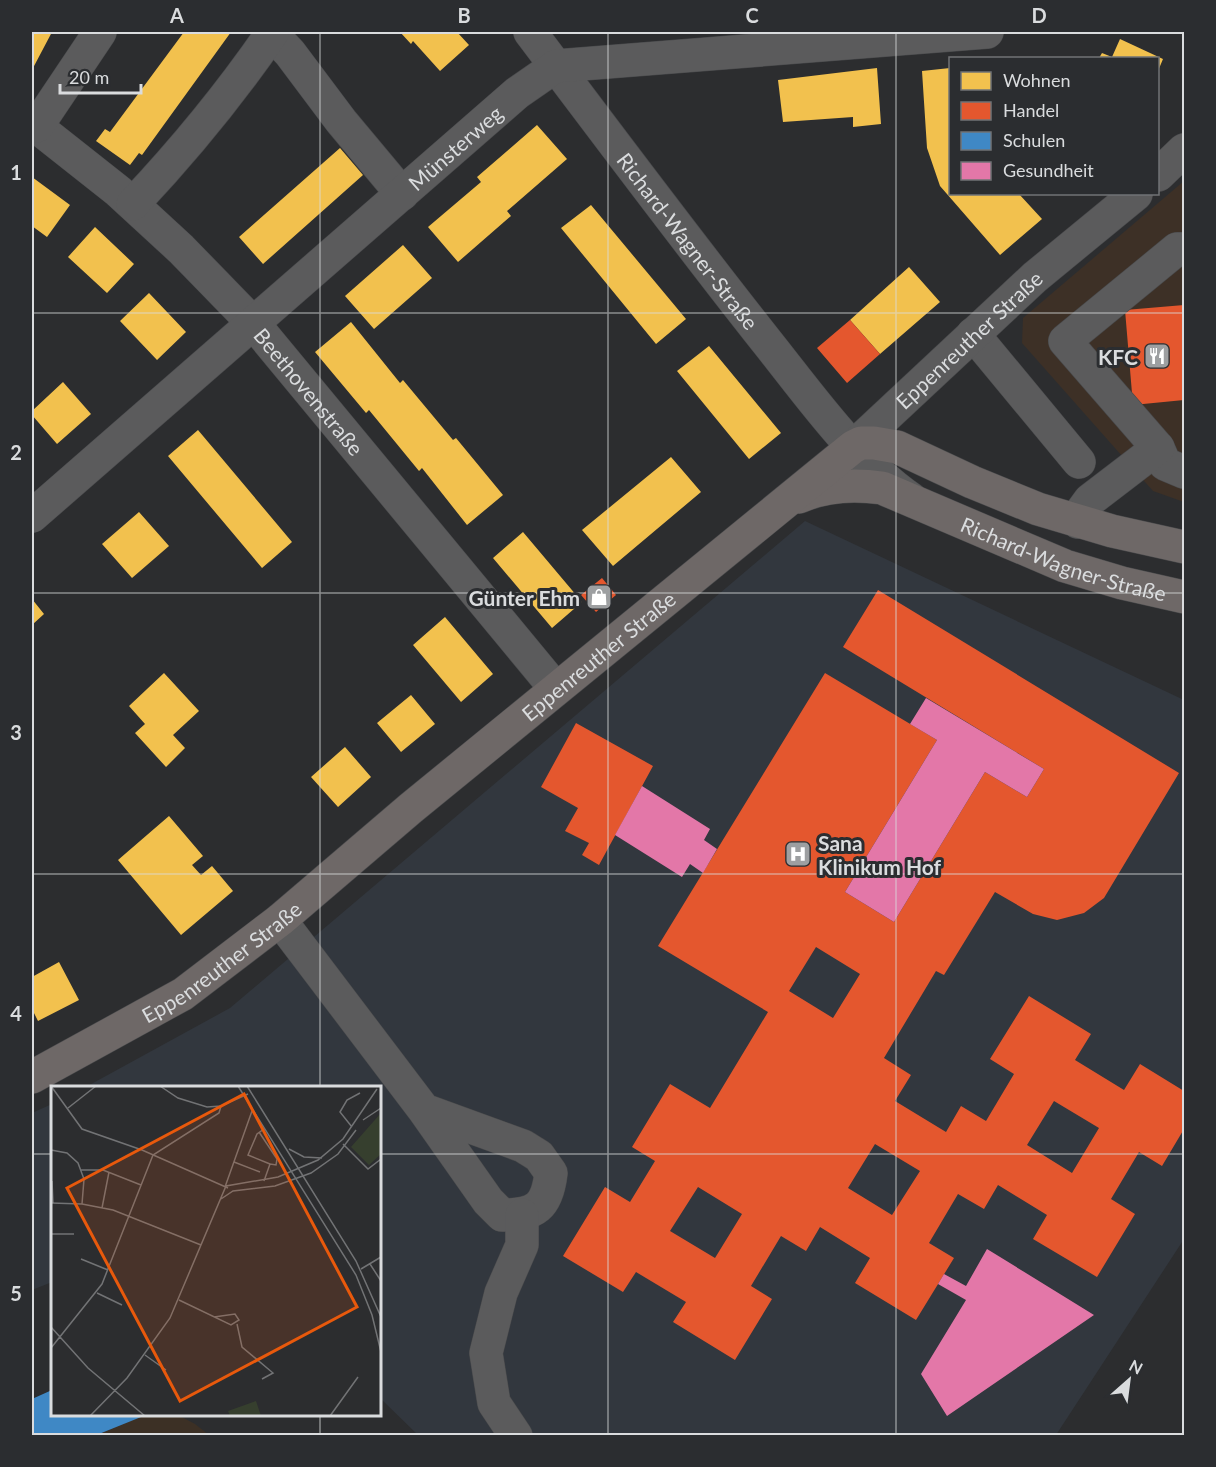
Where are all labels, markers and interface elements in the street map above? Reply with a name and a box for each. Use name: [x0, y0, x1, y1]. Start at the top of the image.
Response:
text: A: [169, 3, 184, 27]
text: B: [457, 3, 471, 27]
text: C: [745, 3, 759, 27]
text: D: [1031, 3, 1047, 27]
scale bar: [60, 57, 141, 95]
legend: [949, 57, 1159, 195]
text: 20 m: [69, 66, 109, 88]
text: Wohnen: [1003, 69, 1070, 91]
text: Handel: [1003, 99, 1059, 121]
street label: Münsterweg: [403, 100, 507, 195]
text: Schulen: [1003, 129, 1065, 151]
street label: Richard-Wagner-Straße: [613, 147, 764, 334]
text: Gesundheit: [1003, 159, 1094, 181]
text: 1: [10, 160, 22, 184]
street label: Eppenreuther Straße: [890, 265, 1047, 413]
street label: Beethovenstraße: [250, 322, 369, 460]
restaurant icon: KFC: [1142, 341, 1172, 371]
place label: KFC: [1098, 344, 1138, 369]
text: 2: [10, 440, 22, 464]
street label: Richard-Wagner-Straße: [957, 511, 1169, 605]
shop icon: Günter Ehm: [584, 582, 614, 612]
place label: Günter Ehm: [468, 585, 580, 610]
street label: Eppenreuther Straße: [516, 585, 680, 725]
text: 3: [10, 720, 22, 744]
place label: Sana Klinikum Hof: [818, 830, 942, 879]
hospital icon: Sana Klinikum Hof: [783, 839, 813, 869]
street label: Eppenreuther Straße: [137, 895, 306, 1027]
text: 4: [10, 1001, 22, 1025]
inset map: [51, 1086, 381, 1416]
text: 5: [10, 1281, 22, 1305]
north arrow: [1099, 1350, 1159, 1410]
text: N: [1126, 1355, 1146, 1378]

